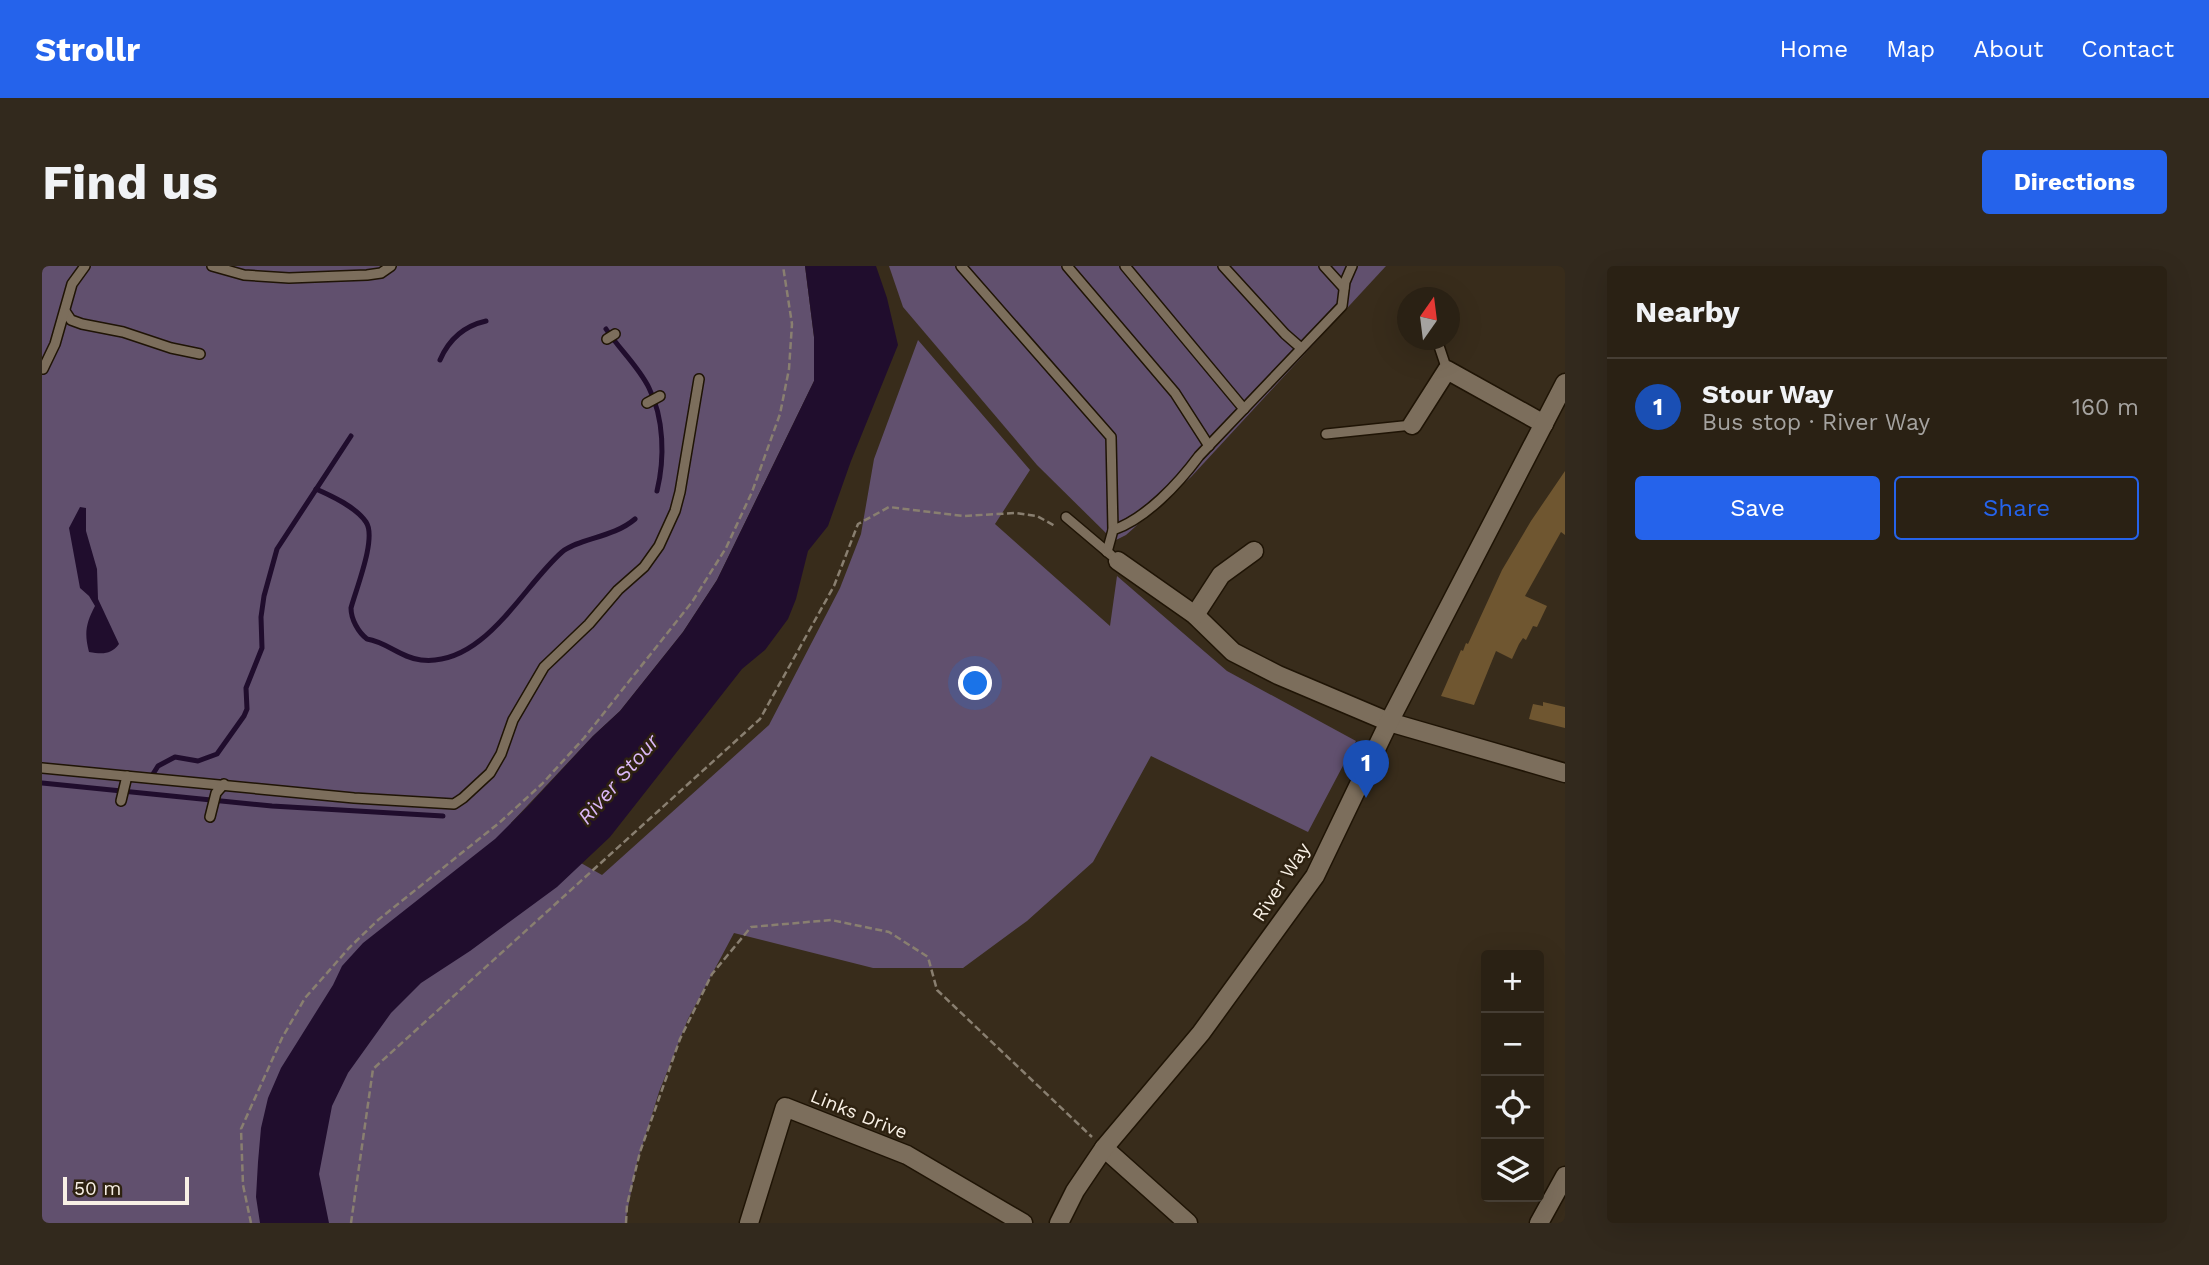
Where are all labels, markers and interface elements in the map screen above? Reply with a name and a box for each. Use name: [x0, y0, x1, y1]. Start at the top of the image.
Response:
text: Strollr: [35, 30, 140, 69]
text: Home: [1780, 35, 1848, 63]
text: Map: [1886, 35, 1935, 63]
text: About: [1973, 35, 2043, 63]
text: Contact: [2081, 35, 2174, 63]
button: Directions: [1982, 150, 2167, 214]
text: Find us: [42, 153, 218, 211]
north arrow: [1397, 287, 1460, 350]
text: Nearby: [1635, 294, 1740, 329]
text: Stour Way: [1702, 379, 1833, 409]
text: 1: [1653, 394, 1663, 421]
text: 160 m: [2072, 394, 2139, 421]
text: Bus stop · River Way: [1702, 409, 1930, 436]
button: Save: [1635, 476, 1880, 540]
button: Share: [1894, 476, 2139, 540]
your location: [958, 666, 992, 700]
water label: River Stour: [572, 728, 664, 829]
pin: 1: [1343, 740, 1389, 798]
street label: River Way: [1247, 838, 1315, 926]
map controls: [1481, 950, 1544, 1202]
button: +: [1481, 950, 1544, 1013]
button: −: [1481, 1013, 1544, 1076]
button: locate: [1481, 1076, 1544, 1139]
street label: Links Drive: [807, 1084, 911, 1144]
button: layers: [1481, 1139, 1544, 1202]
scale bar: [63, 1174, 189, 1206]
text: 50 m: [74, 1177, 121, 1200]

